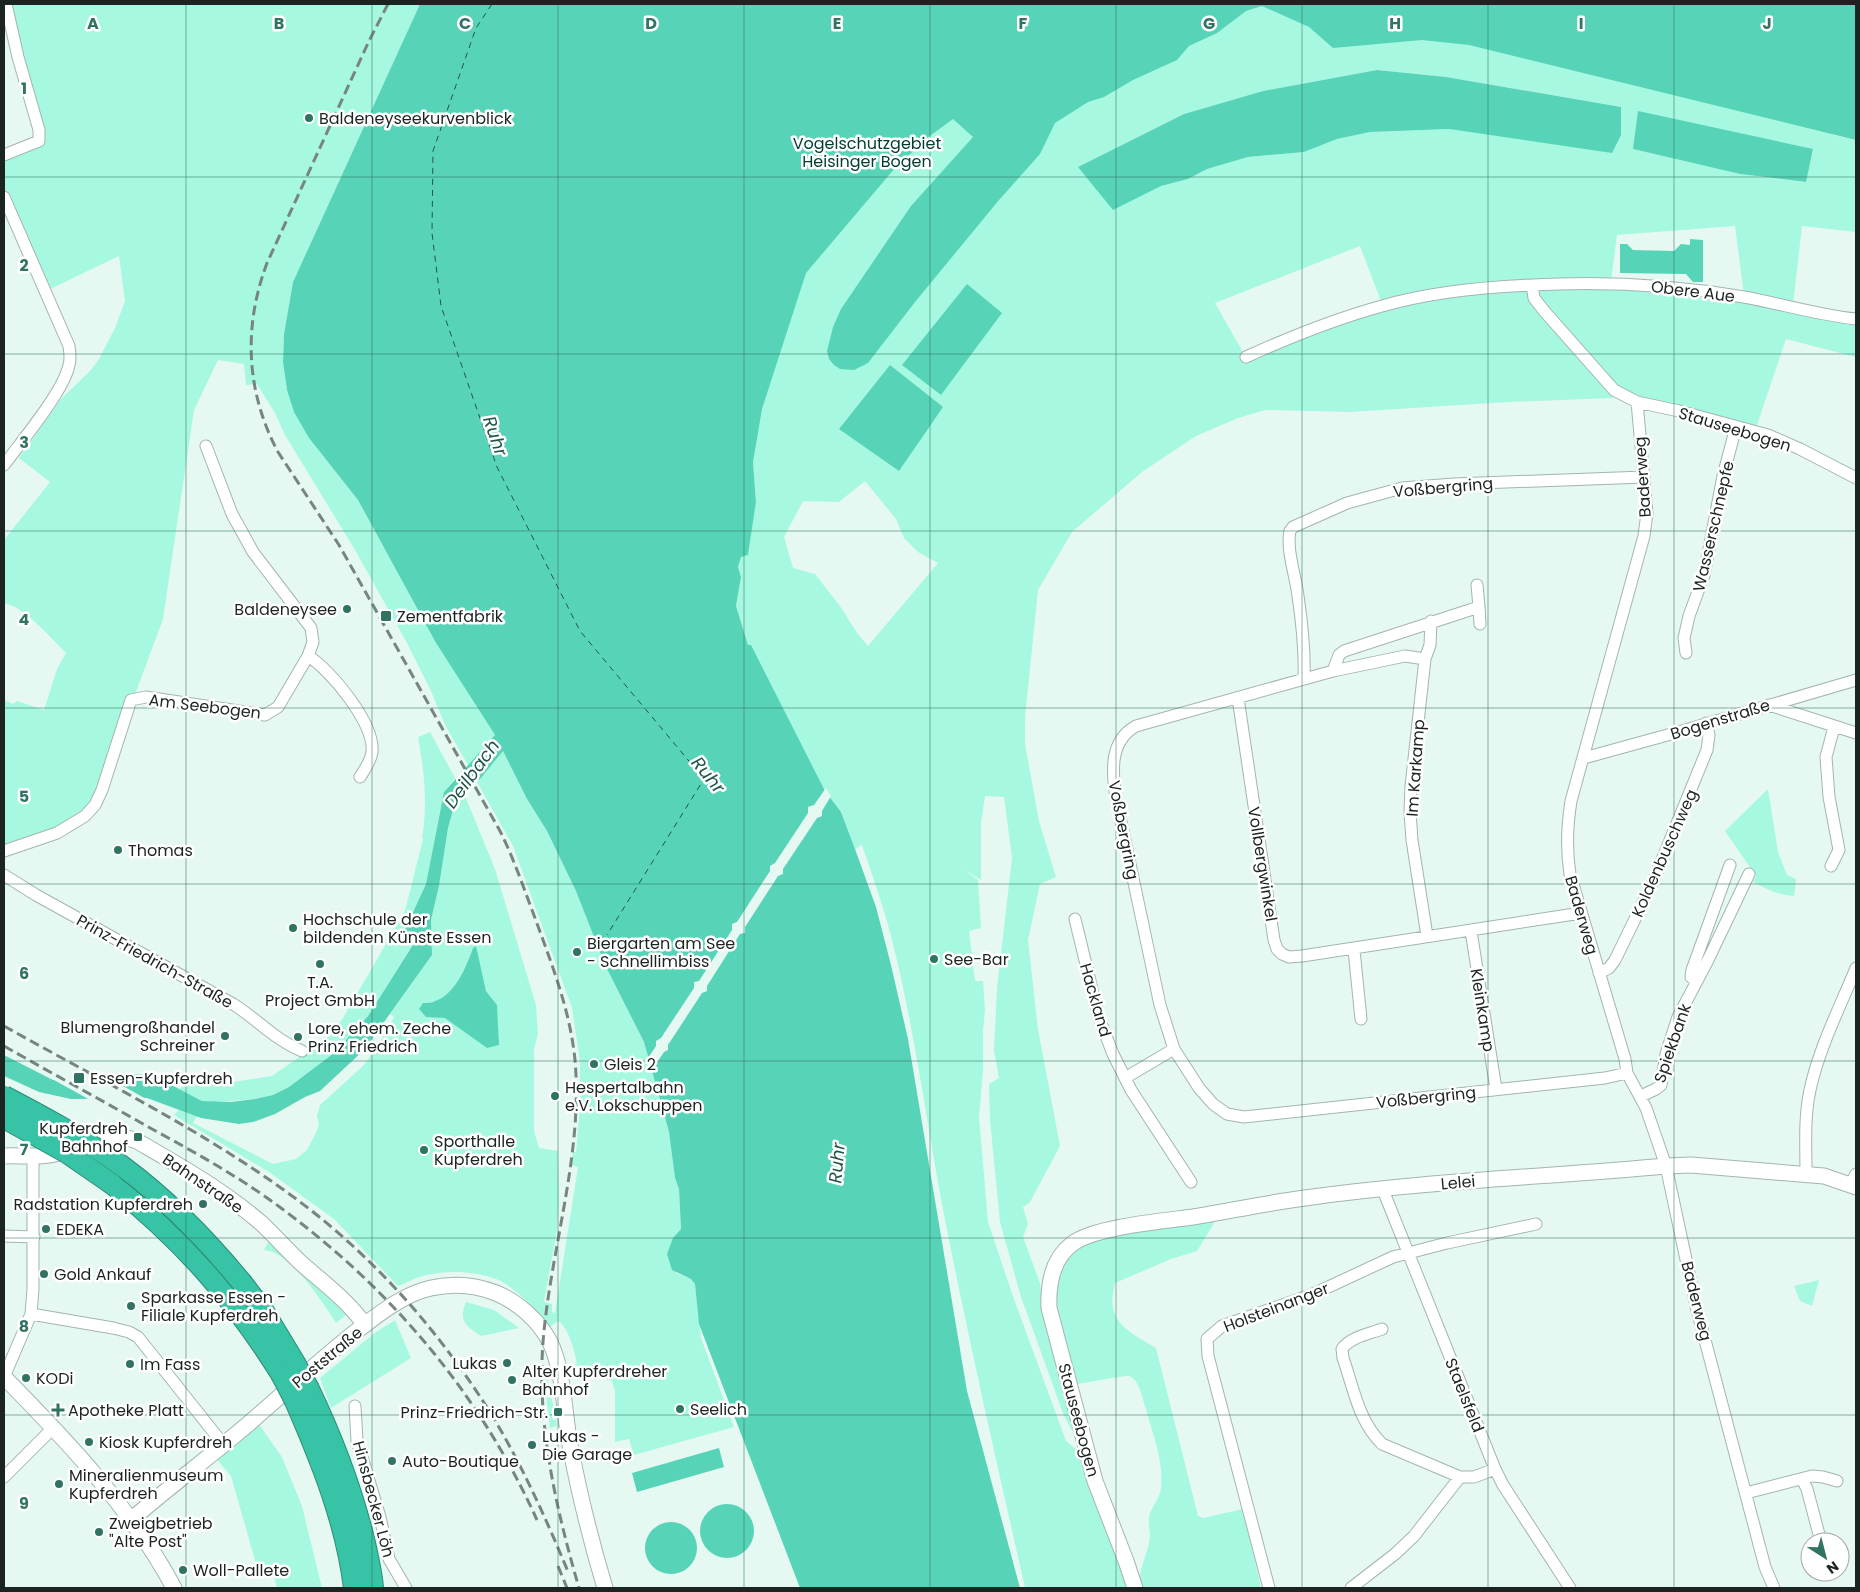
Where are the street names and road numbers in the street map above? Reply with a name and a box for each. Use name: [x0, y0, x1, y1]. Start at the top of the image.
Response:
street label: Obere Aue: [1650, 275, 1736, 308]
street label: Stauseebogen: [1676, 401, 1794, 458]
street label: Baderweg: [1628, 436, 1657, 518]
street label: Wasserschnepfe: [1687, 458, 1740, 594]
street label: Voßbergring: [1392, 472, 1494, 503]
street label: Am Seebogen: [148, 688, 262, 725]
street label: Bogenstraße: [1668, 693, 1773, 746]
street label: Im Karkamp: [1401, 718, 1430, 817]
street label: Voßbergring: [1103, 779, 1144, 882]
street label: Koldenbuschweg: [1626, 786, 1703, 921]
street label: Vollbergwinkel: [1242, 805, 1283, 923]
street label: Baderweg: [1559, 873, 1604, 957]
street label: Prinz-Friedrich-Straße: [72, 909, 237, 1014]
street label: Hackland: [1074, 961, 1117, 1040]
street label: Kleinkamp: [1465, 967, 1500, 1054]
street label: Spiekbank: [1648, 1000, 1697, 1086]
street label: Voßbergring: [1375, 1081, 1477, 1114]
street label: Bahnstraße: [158, 1148, 248, 1219]
street label: Lelei: [1440, 1170, 1476, 1195]
street label: Baderweg: [1676, 1259, 1717, 1343]
street label: Holsteinanger: [1220, 1277, 1332, 1338]
street label: Poststraße: [287, 1321, 368, 1394]
street label: Staelsfeld: [1439, 1355, 1490, 1436]
street label: Stauseebogen: [1052, 1361, 1105, 1479]
street label: Hinsbecker Löh: [347, 1438, 400, 1560]

